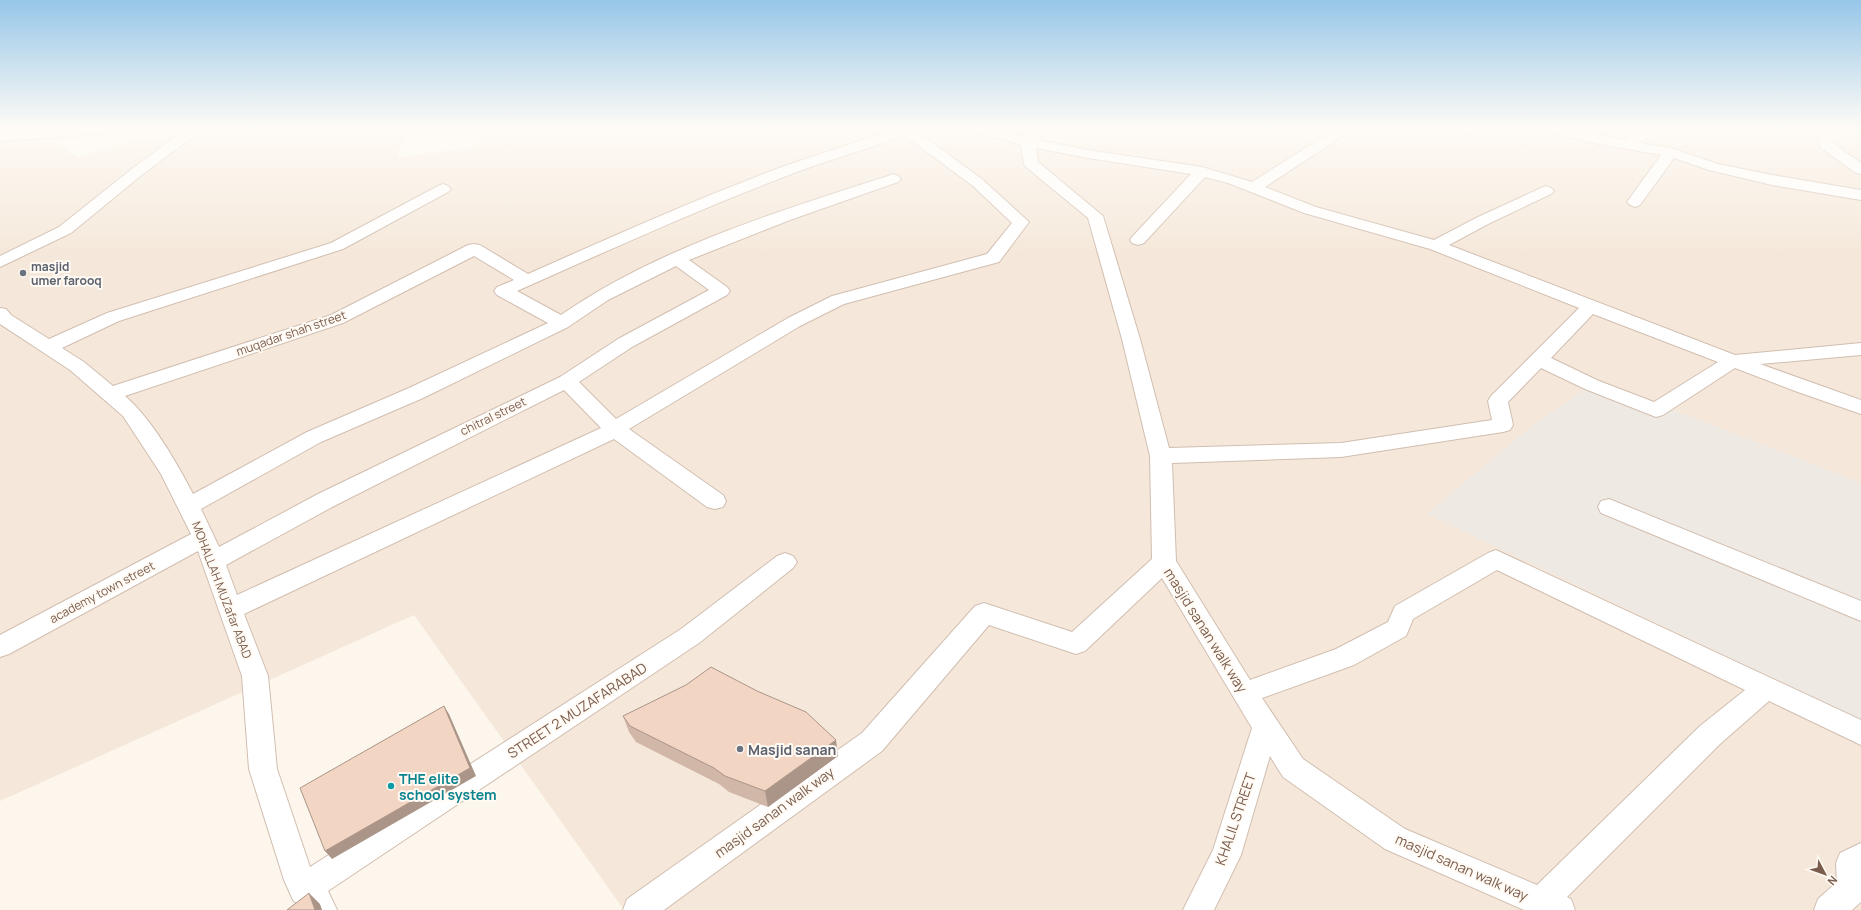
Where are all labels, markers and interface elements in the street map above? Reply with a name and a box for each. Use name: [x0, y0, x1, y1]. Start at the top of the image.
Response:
place label: masjid umer farooq: [31, 258, 102, 289]
marker: masjid umer farooq: [18, 268, 28, 278]
street label: muqadar shah street: [234, 306, 348, 360]
street label: chitral street: [457, 393, 529, 439]
street label: MOHALLAH MUZafar ABAD: [188, 519, 256, 661]
street label: academy town street: [46, 557, 158, 627]
street label: masjid sanan walk way: [1160, 564, 1252, 696]
street label: STREET 2 MUZAFARABAD: [504, 658, 650, 762]
place label: Masjid sanan: [748, 740, 836, 759]
marker: Masjid sanan: [735, 744, 745, 754]
street label: masjid sanan walk way: [710, 762, 838, 862]
place label: THE elite school system: [399, 769, 497, 804]
street label: KHALIL STREET: [1210, 770, 1260, 868]
marker: THE elite school system: [386, 781, 396, 791]
street label: masjid sanan walk way: [1393, 829, 1532, 905]
north arrow: [1805, 854, 1845, 894]
text: N: [1825, 873, 1841, 889]

